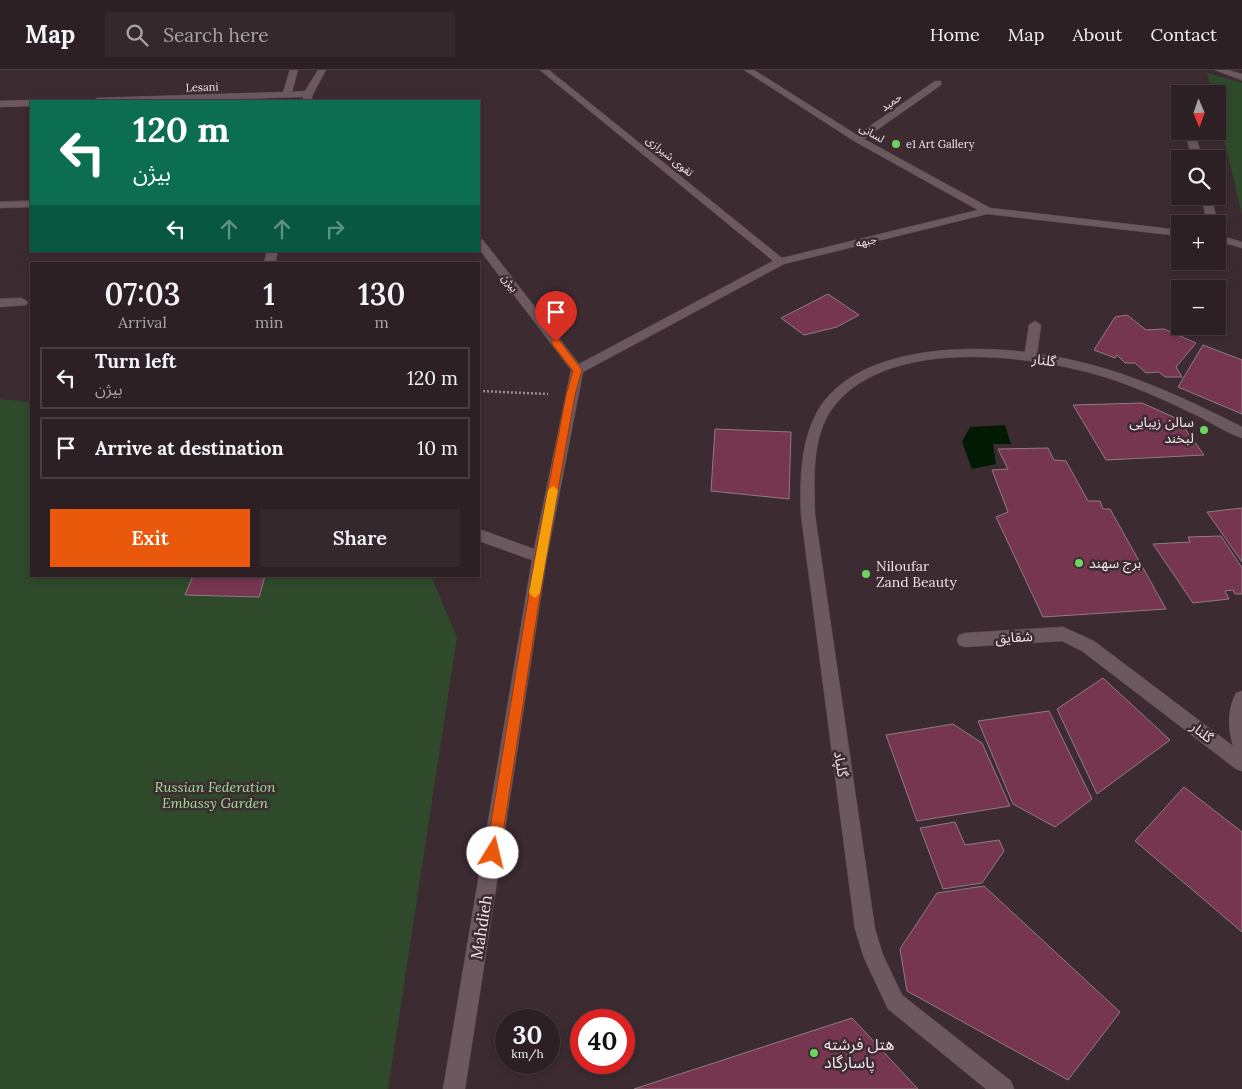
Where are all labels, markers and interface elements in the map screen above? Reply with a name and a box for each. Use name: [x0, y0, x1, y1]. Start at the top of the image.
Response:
search box: [105, 12, 455, 57]
text: Map: [25, 19, 75, 50]
icon: search: [123, 21, 151, 49]
text: Search here: [163, 23, 269, 47]
text: Home: [930, 23, 980, 46]
text: Map: [1008, 23, 1044, 46]
text: About: [1072, 23, 1122, 46]
text: Contact: [1150, 23, 1217, 46]
street label: Lesani: [185, 79, 219, 95]
north arrow: [1171, 85, 1226, 140]
map controls: [1171, 85, 1226, 335]
street label: حمید: [878, 89, 905, 114]
text: 120 m: [133, 107, 230, 152]
icon: left: [50, 120, 115, 185]
street label: لسانی: [857, 120, 887, 146]
street label: تقوی شیرازی: [643, 133, 697, 179]
place label: e1 Art Gallery: [906, 137, 975, 151]
marker: e1 Art Gallery: [890, 138, 902, 150]
button: search: [1171, 150, 1226, 205]
text: بیژن: [133, 159, 171, 187]
icon: left: [162, 215, 190, 243]
icon: ahead: [215, 215, 243, 243]
icon: ahead: [268, 215, 296, 243]
icon: right: [321, 215, 349, 243]
button: +: [1171, 215, 1226, 270]
street label: جبهه: [854, 232, 878, 250]
street label: بیژن: [499, 271, 521, 295]
text: 07:03: [105, 275, 180, 313]
text: 1: [263, 275, 275, 313]
text: 130: [358, 275, 405, 313]
button: −: [1171, 280, 1226, 335]
pin: [535, 291, 577, 342]
icon: arrive: [542, 298, 570, 326]
text: Arrival: [118, 312, 167, 332]
text: min: [255, 312, 283, 332]
text: m: [375, 312, 389, 332]
text: Turn left: [95, 349, 176, 373]
street label: گلنار: [1030, 349, 1057, 370]
icon: left: [52, 364, 80, 392]
text: 120 m: [407, 366, 458, 390]
text: بیژن: [95, 379, 123, 399]
place label: سالن زیبایی لبخند: [1129, 413, 1194, 447]
marker: سالن زیبایی لبخند: [1198, 424, 1210, 436]
icon: arrive: [52, 434, 80, 462]
text: Arrive at destination: [95, 436, 284, 460]
text: 10 m: [417, 436, 458, 460]
button: Exit: [50, 509, 250, 567]
button: Share: [260, 509, 460, 567]
place label: برج سهند: [1089, 554, 1141, 574]
place label: Niloufar Zand Beauty: [876, 557, 958, 591]
marker: برج سهند: [1073, 557, 1085, 569]
marker: Niloufar Zand Beauty: [860, 568, 872, 580]
street label: شقایق: [995, 627, 1033, 648]
street label: گلنار: [1186, 717, 1217, 747]
street label: گلپاد: [829, 750, 852, 779]
park label: Russian Federation Embassy Garden: [154, 778, 276, 812]
position arrow: [466, 826, 518, 878]
street label: Mahdieh: [466, 893, 496, 961]
speed limit sign: 40: [570, 1009, 635, 1074]
text: 30: [513, 1019, 542, 1051]
place label: هتل فرشته پاسارگاد: [824, 1034, 894, 1073]
text: km/h: [511, 1046, 544, 1061]
marker: هتل فرشته پاسارگاد: [808, 1047, 820, 1059]

